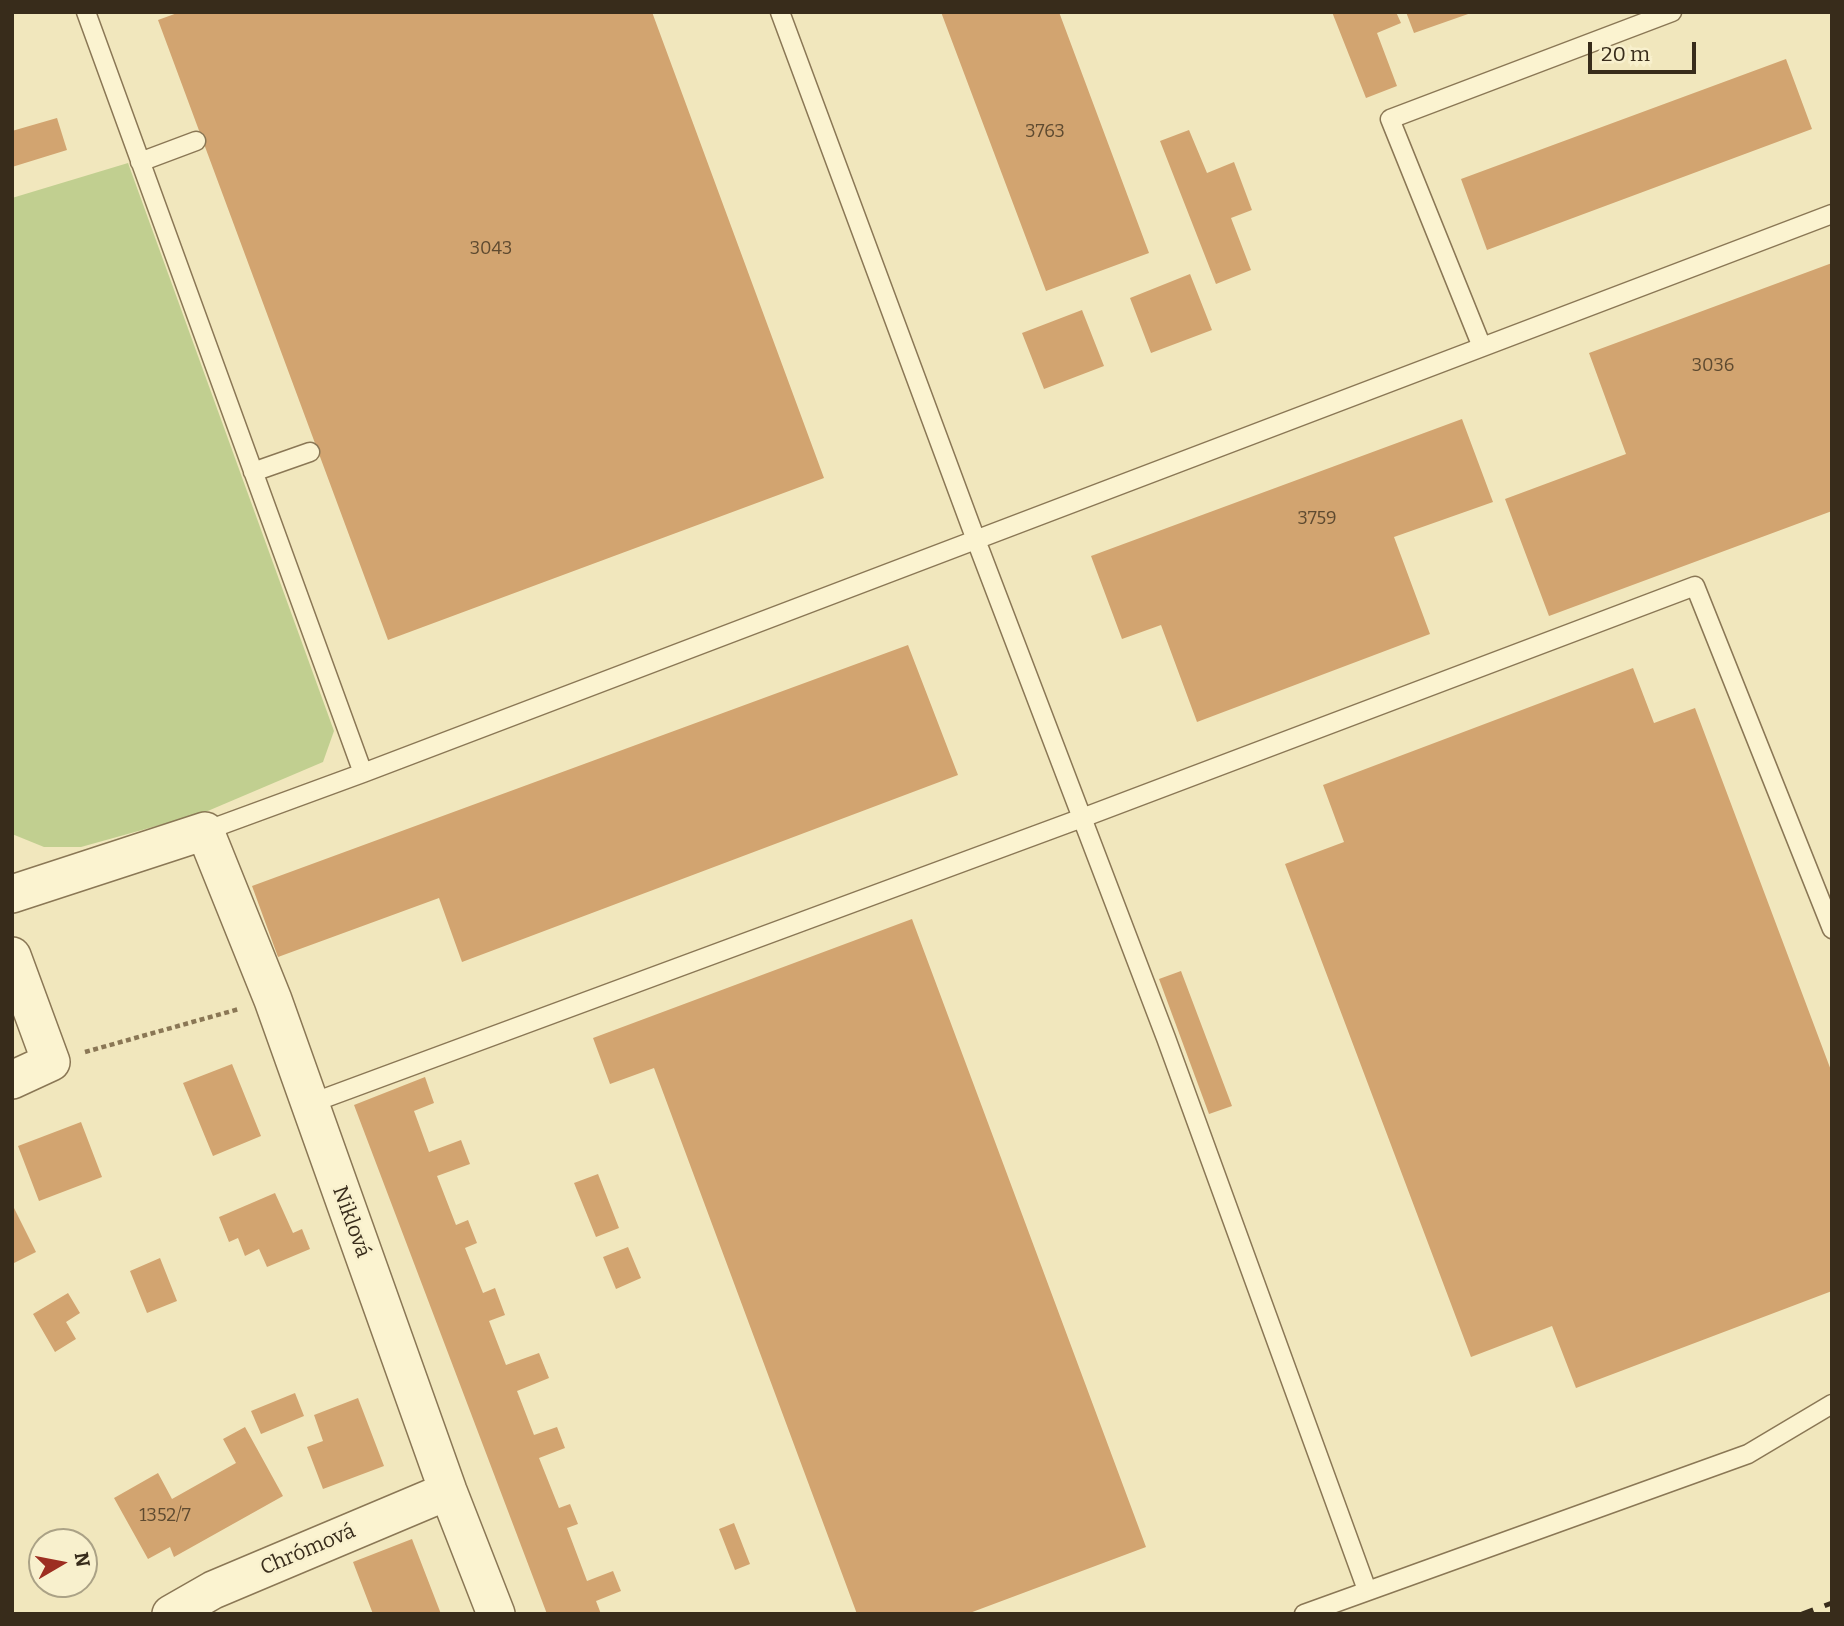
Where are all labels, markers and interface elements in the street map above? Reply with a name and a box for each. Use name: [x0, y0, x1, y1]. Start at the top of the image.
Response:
scale bar: [1592, 28, 1700, 72]
text: 20 m: [1601, 41, 1650, 67]
house number: 3763: [1025, 121, 1065, 143]
house number: 3043: [470, 238, 512, 260]
house number: 3036: [1692, 355, 1734, 377]
house number: 3759: [1298, 508, 1336, 530]
street label: Niklová: [326, 1183, 376, 1261]
house number: 1352/7: [139, 1505, 191, 1527]
street label: Chrómová: [257, 1519, 359, 1581]
north arrow: [28, 1528, 98, 1598]
text: N: [70, 1550, 95, 1569]

